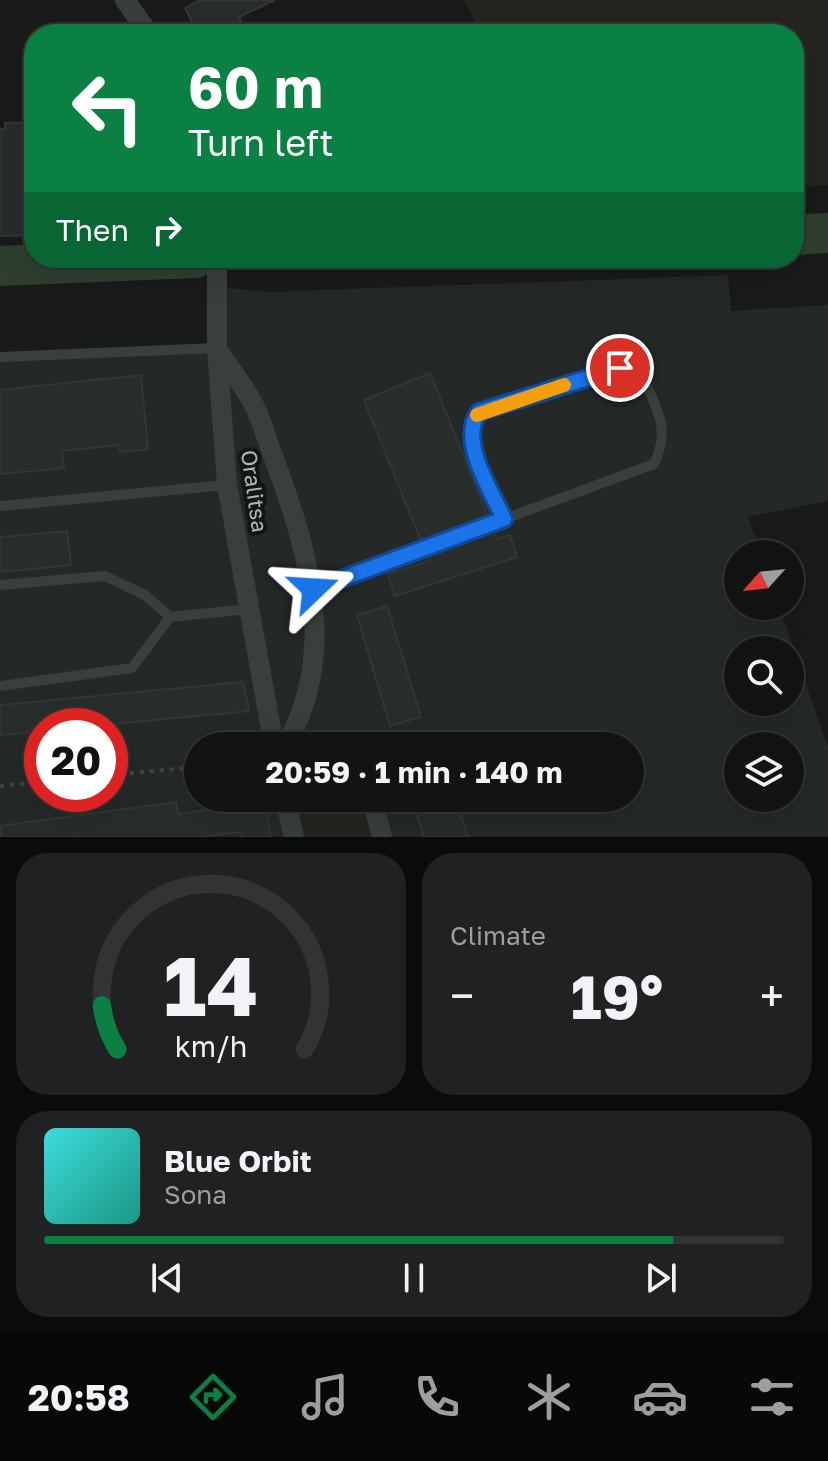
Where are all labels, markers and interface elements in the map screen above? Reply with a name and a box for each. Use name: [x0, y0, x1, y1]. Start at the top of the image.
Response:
text: 60 m: [188, 53, 323, 120]
icon: left: [56, 56, 160, 160]
text: Turn left: [188, 121, 334, 164]
icon: right: [145, 208, 189, 252]
text: Then: [56, 212, 129, 248]
pin: [586, 334, 654, 402]
icon: arrive: [598, 346, 642, 390]
street label: Oralitsa: [236, 448, 274, 534]
north arrow: [724, 540, 804, 620]
map controls: [724, 540, 804, 812]
position arrow: [272, 547, 356, 631]
button: search: [724, 636, 804, 716]
speed limit sign: 20: [24, 708, 128, 812]
button: layers: [724, 732, 804, 812]
text: 20:59 · 1 min · 140 m: [266, 754, 562, 790]
text: Climate: [450, 920, 546, 951]
text: 14: [164, 934, 258, 1034]
text: 19°: [571, 960, 663, 1032]
text: −: [450, 969, 474, 1022]
text: +: [760, 969, 784, 1022]
text: km/h: [175, 1029, 247, 1063]
text: Blue Orbit: [164, 1143, 312, 1179]
text: Sona: [164, 1179, 227, 1210]
icon: previous: [145, 1256, 189, 1300]
icon: pause: [392, 1256, 436, 1300]
icon: next: [639, 1256, 683, 1300]
icon: directions: [185, 1369, 241, 1425]
icon: music: [297, 1369, 353, 1425]
icon: phone: [409, 1369, 465, 1425]
icon: climate: [521, 1369, 577, 1425]
icon: car: [632, 1369, 688, 1425]
icon: filters: [744, 1369, 800, 1425]
text: 20:58: [28, 1376, 130, 1419]

